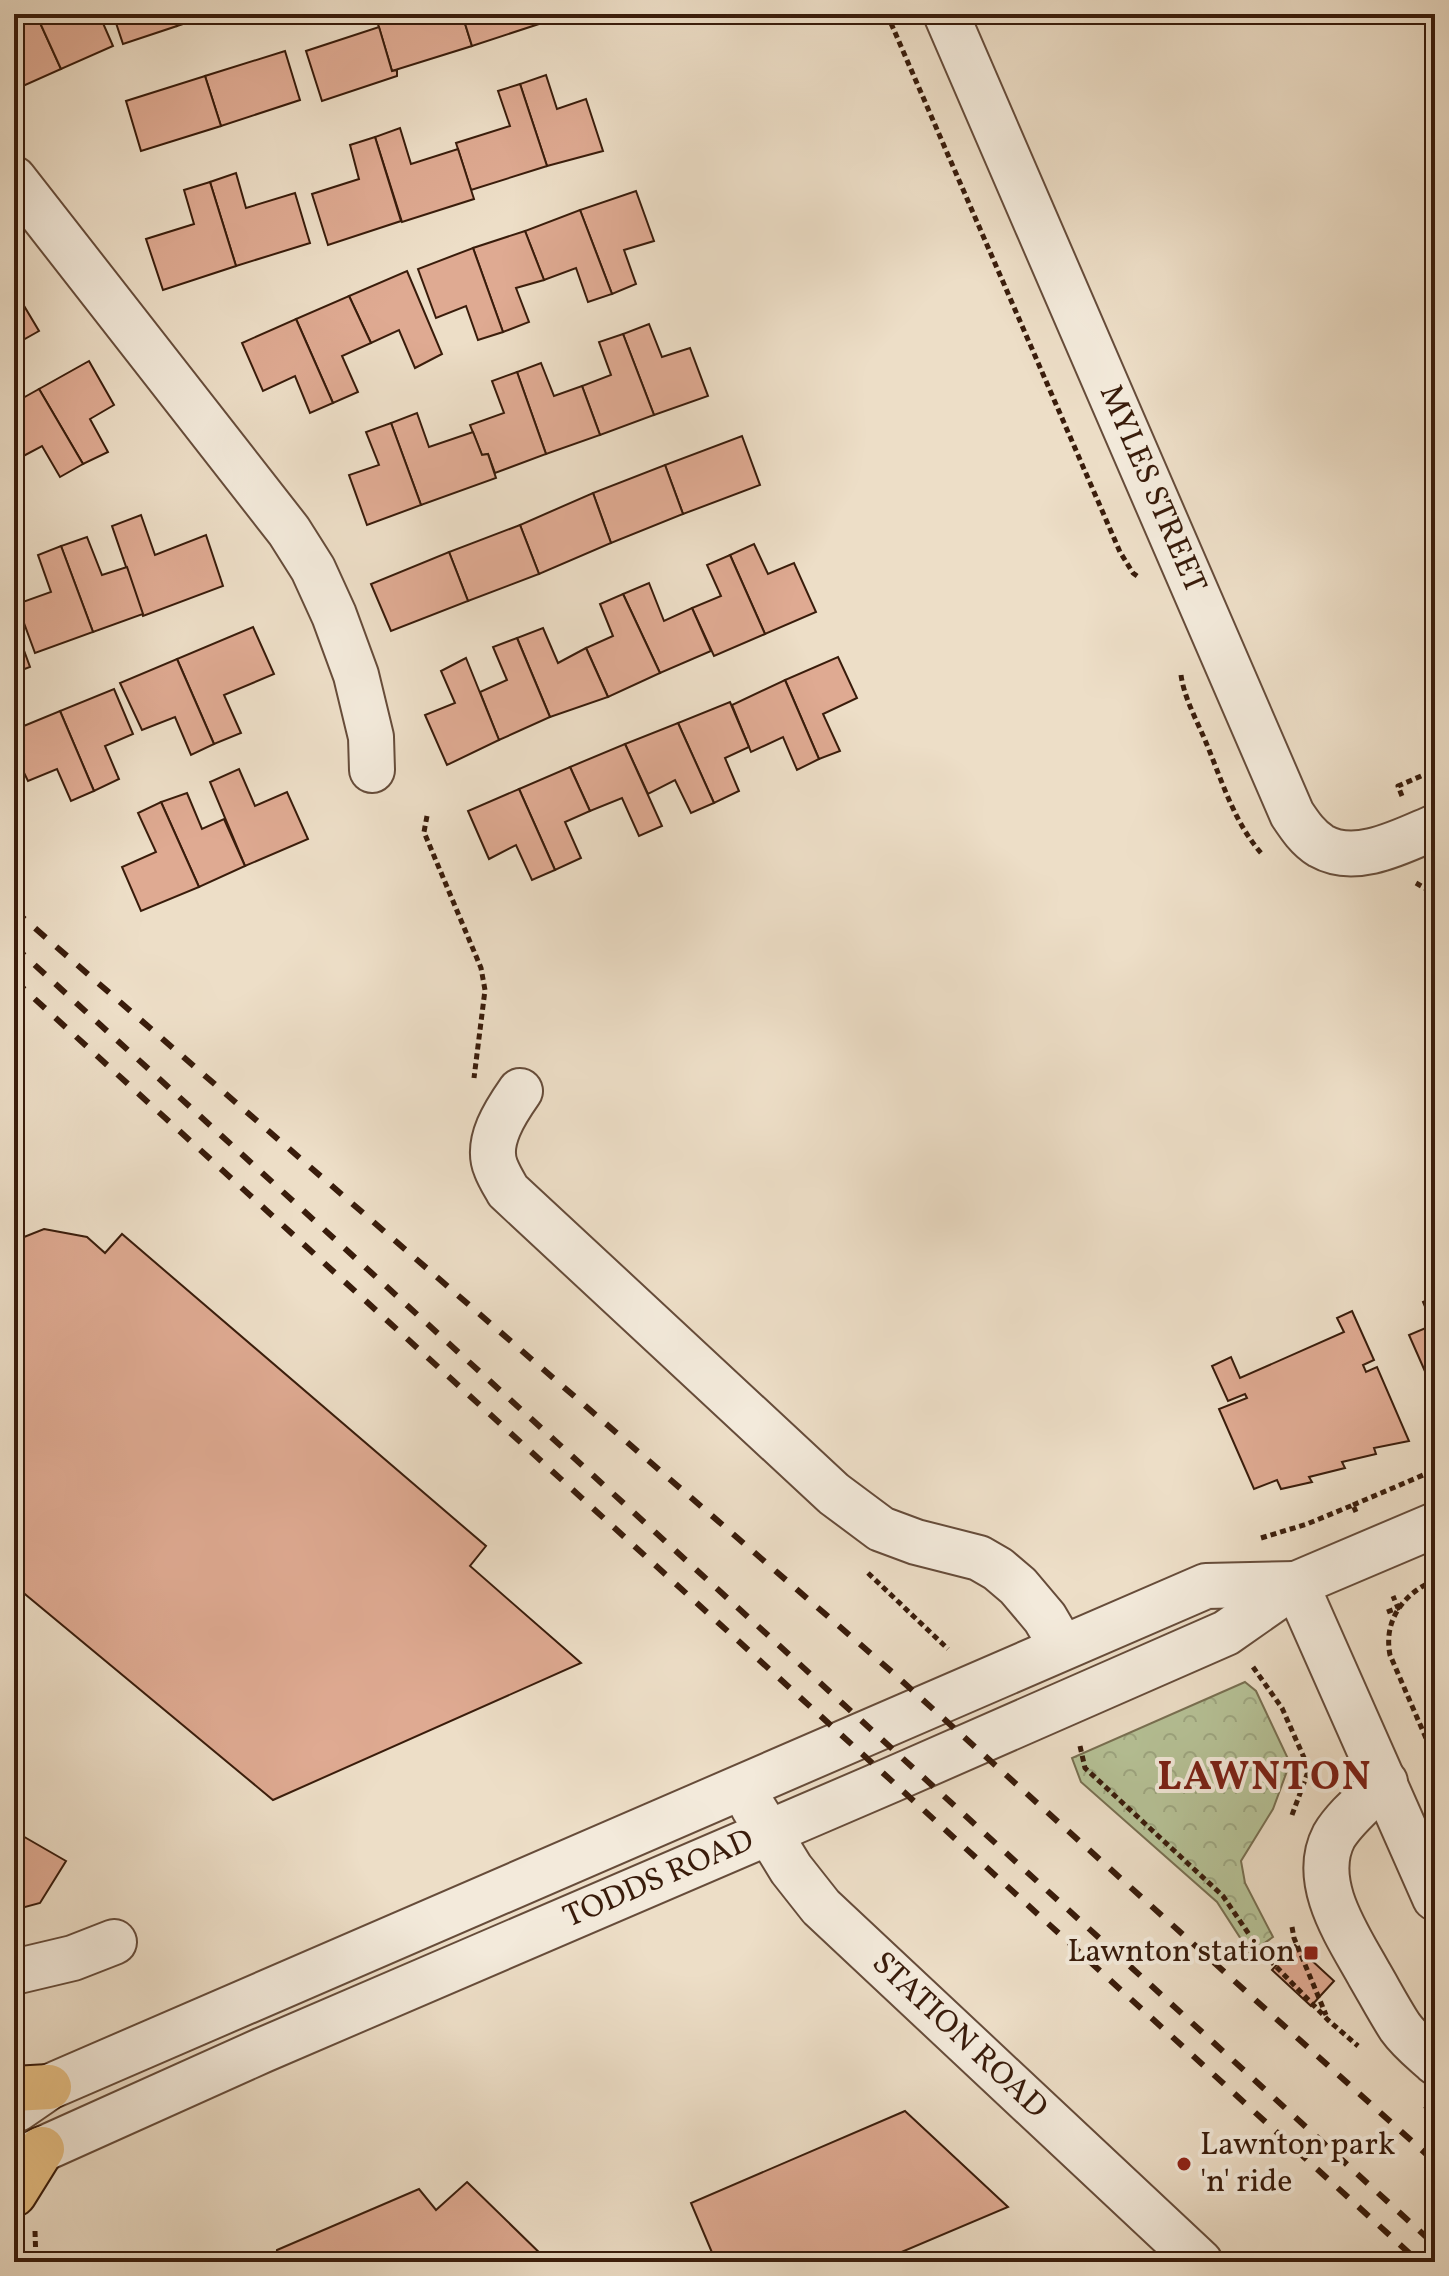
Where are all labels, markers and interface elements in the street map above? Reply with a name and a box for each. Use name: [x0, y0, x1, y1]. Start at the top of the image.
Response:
street label: MYLES STREET: [1087, 378, 1216, 601]
district label: LAWNTON: [1157, 1751, 1373, 1807]
street label: TODDS ROAD: [557, 1819, 761, 1940]
place label: Lawnton station: [1067, 1931, 1295, 1975]
street label: STATION ROAD: [861, 1943, 1057, 2130]
marker: Lawnton station: [1302, 1944, 1320, 1962]
place label: Lawnton park 'n' ride: [1200, 2124, 1395, 2205]
marker: Lawnton park 'n' ride: [1175, 2155, 1193, 2173]

